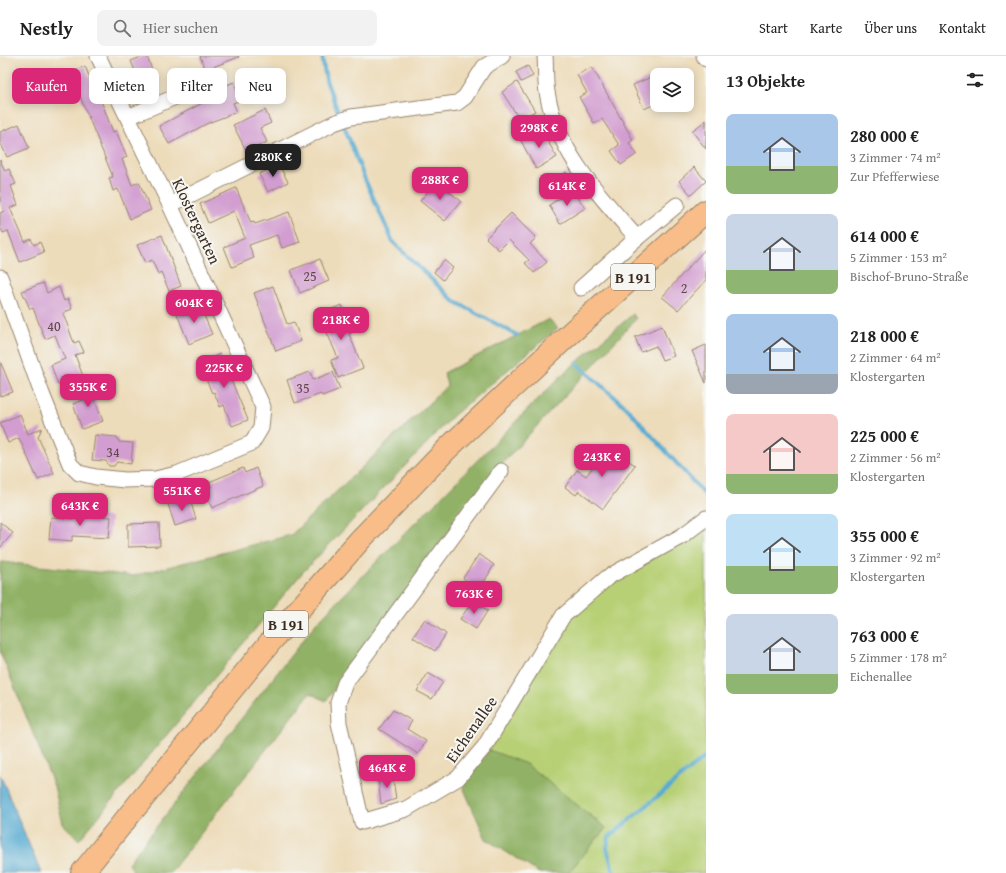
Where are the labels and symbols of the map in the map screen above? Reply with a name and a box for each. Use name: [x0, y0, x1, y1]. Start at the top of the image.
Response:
pin: 298K €: [506, 115, 572, 149]
pin: 280K €: [240, 144, 306, 178]
pin: 288K €: [407, 167, 473, 201]
pin: 614K €: [534, 173, 600, 207]
street label: Klostergarten: [167, 174, 227, 268]
road number: B 191: [611, 264, 655, 290]
house number: 25: [303, 266, 317, 286]
house number: 2: [681, 278, 687, 298]
pin: 604K €: [161, 290, 227, 324]
pin: 218K €: [308, 307, 374, 341]
house number: 40: [47, 316, 61, 336]
pin: 225K €: [191, 355, 257, 389]
pin: 355K €: [55, 374, 121, 408]
house number: 35: [296, 378, 310, 398]
house number: 34: [106, 442, 120, 462]
pin: 243K €: [569, 444, 635, 478]
pin: 551K €: [149, 478, 215, 512]
pin: 643K €: [47, 493, 113, 527]
pin: 763K €: [441, 581, 507, 615]
road number: B 191: [264, 611, 308, 637]
street label: Eichenallee: [439, 691, 503, 767]
pin: 464K €: [354, 755, 420, 789]

